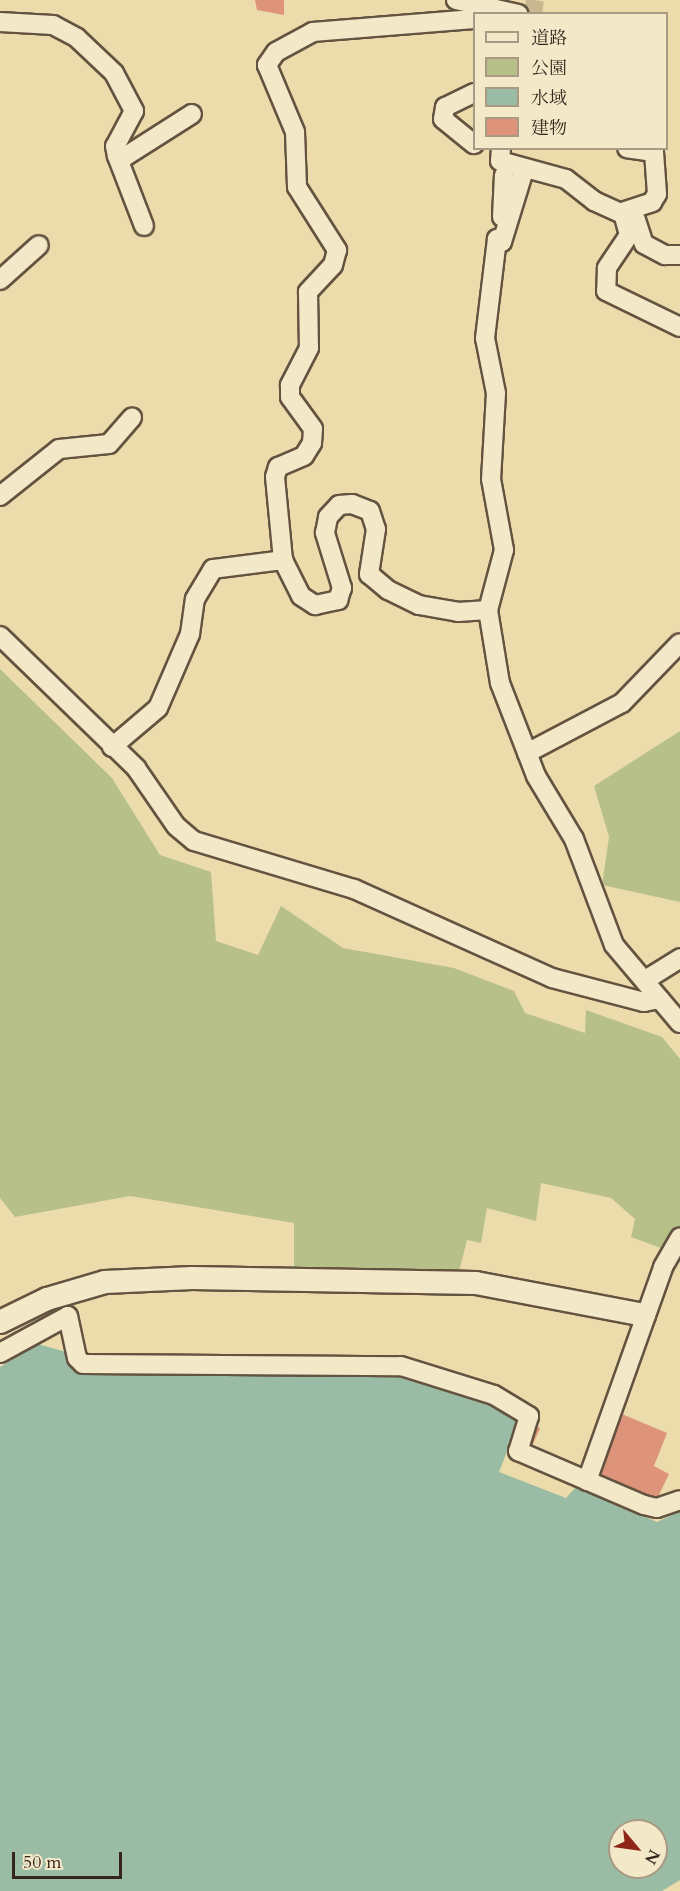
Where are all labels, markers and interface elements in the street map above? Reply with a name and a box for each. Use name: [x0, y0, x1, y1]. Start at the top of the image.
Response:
legend: [473, 12, 668, 150]
text: 道路: [531, 26, 567, 51]
text: 公園: [531, 56, 567, 81]
text: 水域: [531, 86, 567, 111]
text: 建物: [531, 116, 567, 141]
north arrow: [608, 1819, 668, 1879]
scale bar: [15, 1840, 124, 1878]
text: N: [639, 1845, 665, 1868]
text: 50 m: [23, 1850, 62, 1875]

